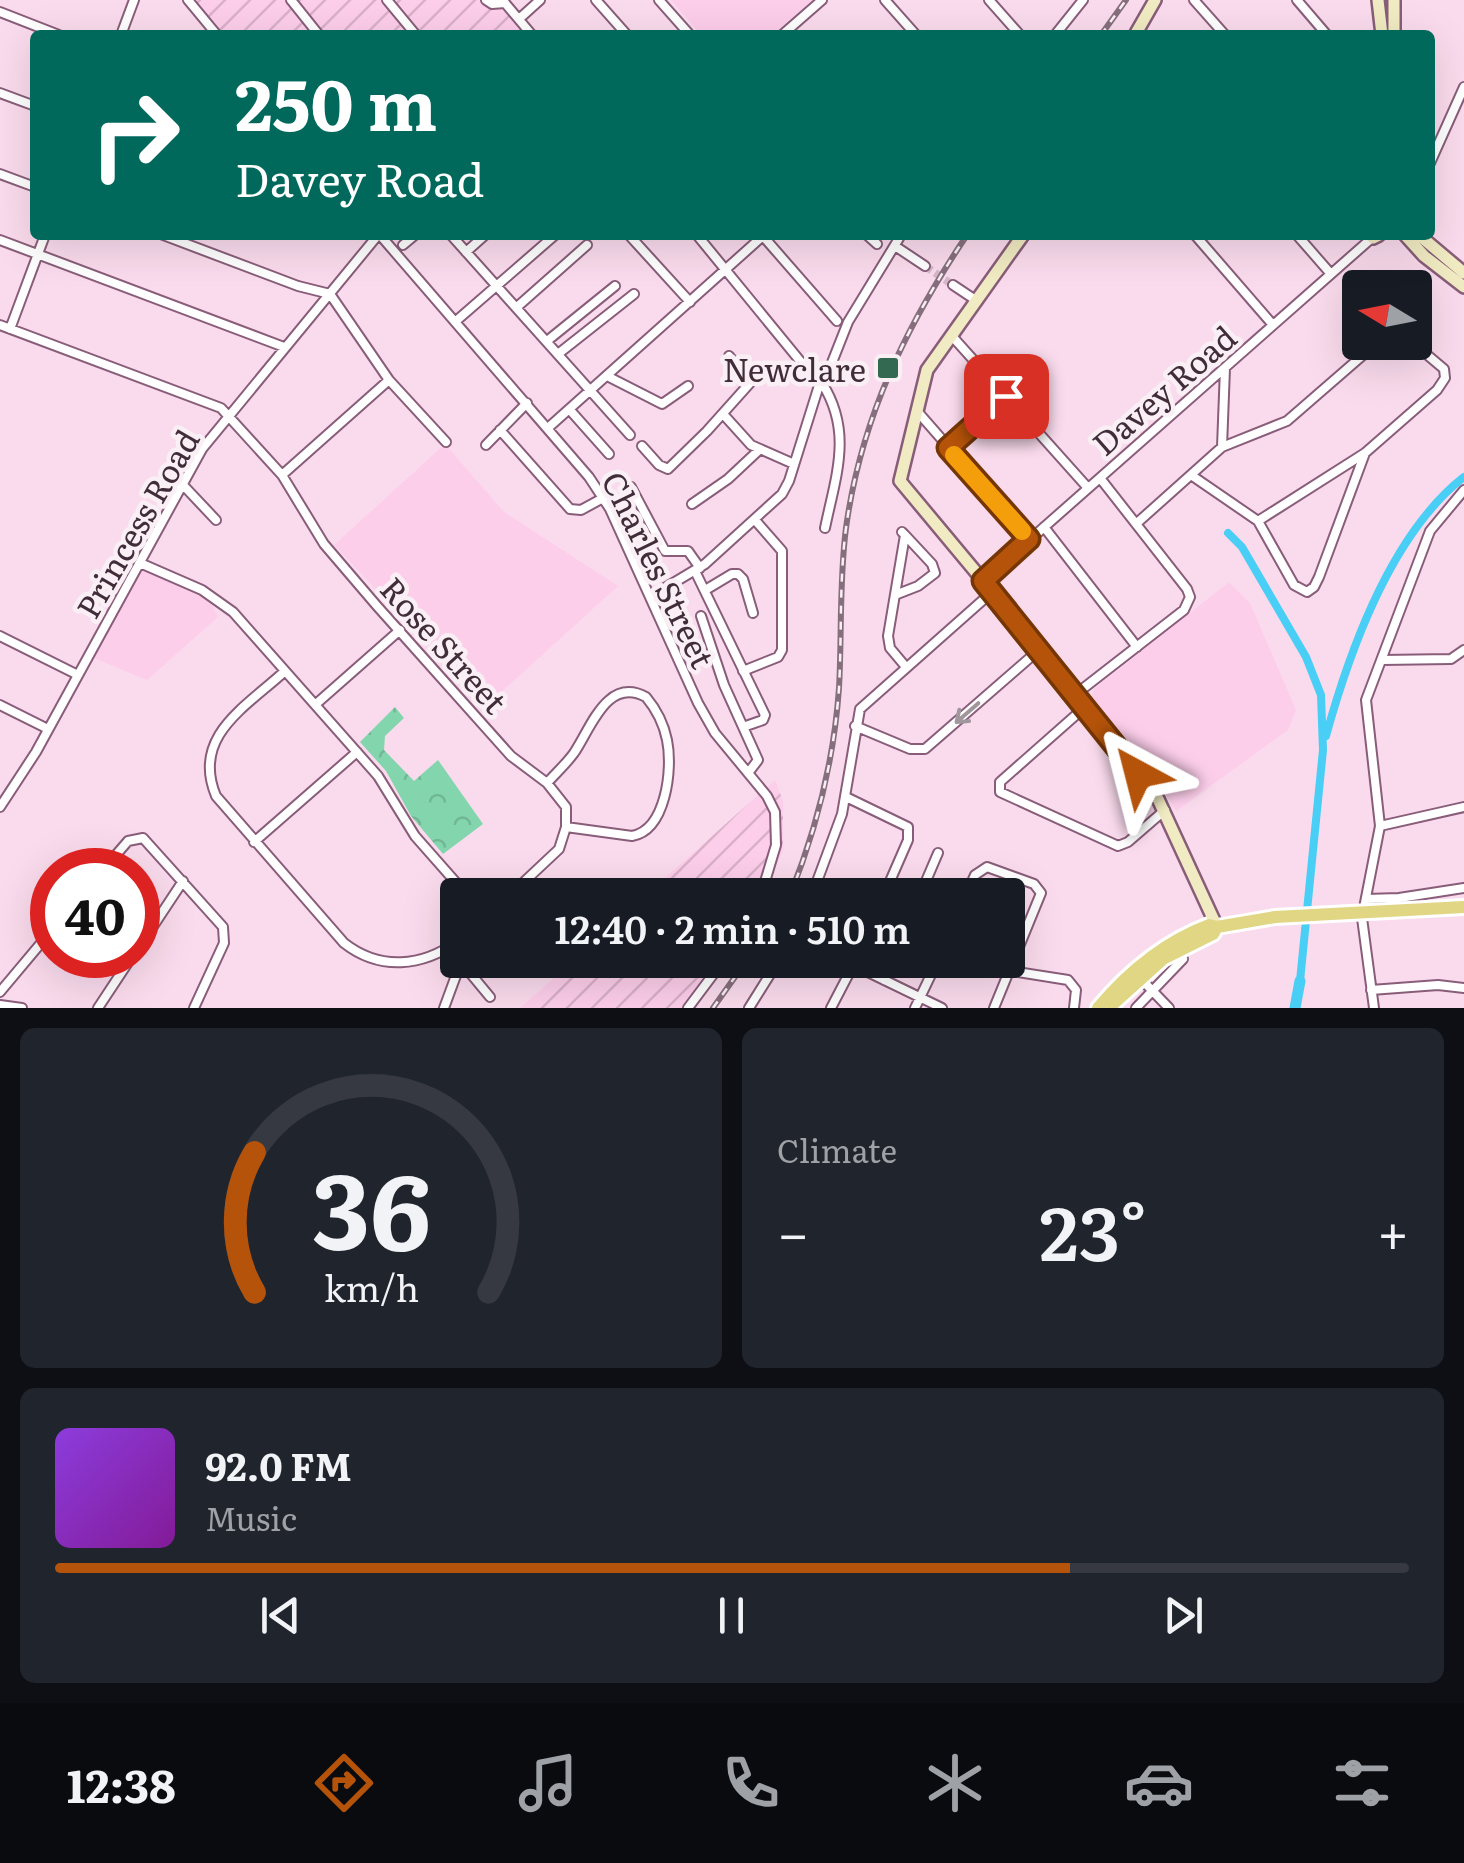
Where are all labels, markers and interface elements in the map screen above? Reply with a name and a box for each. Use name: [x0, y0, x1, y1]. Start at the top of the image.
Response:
text: 250 m: [235, 49, 437, 153]
icon: right: [70, 70, 200, 200]
text: Davey Road: [235, 144, 484, 211]
north arrow: [1342, 270, 1432, 360]
map controls: [1342, 270, 1432, 360]
street label: Davey Road: [1080, 313, 1246, 465]
place label: Newclare: [723, 344, 866, 392]
pin: [964, 354, 1049, 439]
marker: Newclare: [875, 355, 901, 381]
icon: arrive: [979, 369, 1034, 424]
street label: Princess Road: [62, 420, 210, 626]
street label: Charles Street: [592, 462, 728, 676]
street label: Rose Street: [370, 565, 520, 723]
one-way arrow: [955, 702, 980, 725]
position arrow: [1086, 722, 1190, 826]
speed limit sign: 40: [30, 848, 160, 978]
text: 12:40 · 2 min · 510 m: [555, 899, 910, 956]
text: Climate: [777, 1125, 897, 1173]
text: 36: [312, 1128, 430, 1282]
text: 23°: [1039, 1173, 1147, 1284]
text: −: [777, 1189, 809, 1271]
text: +: [1377, 1189, 1409, 1271]
text: km/h: [323, 1260, 419, 1313]
text: 92.0 FM: [205, 1436, 352, 1493]
text: Music: [205, 1493, 297, 1541]
icon: previous: [253, 1588, 308, 1643]
icon: pause: [704, 1588, 759, 1643]
icon: next: [1156, 1588, 1211, 1643]
icon: directions: [309, 1748, 379, 1818]
icon: music: [513, 1748, 583, 1818]
icon: phone: [716, 1748, 786, 1818]
icon: climate: [920, 1748, 990, 1818]
icon: car: [1124, 1748, 1194, 1818]
icon: filters: [1327, 1748, 1397, 1818]
text: 12:38: [67, 1750, 176, 1817]

